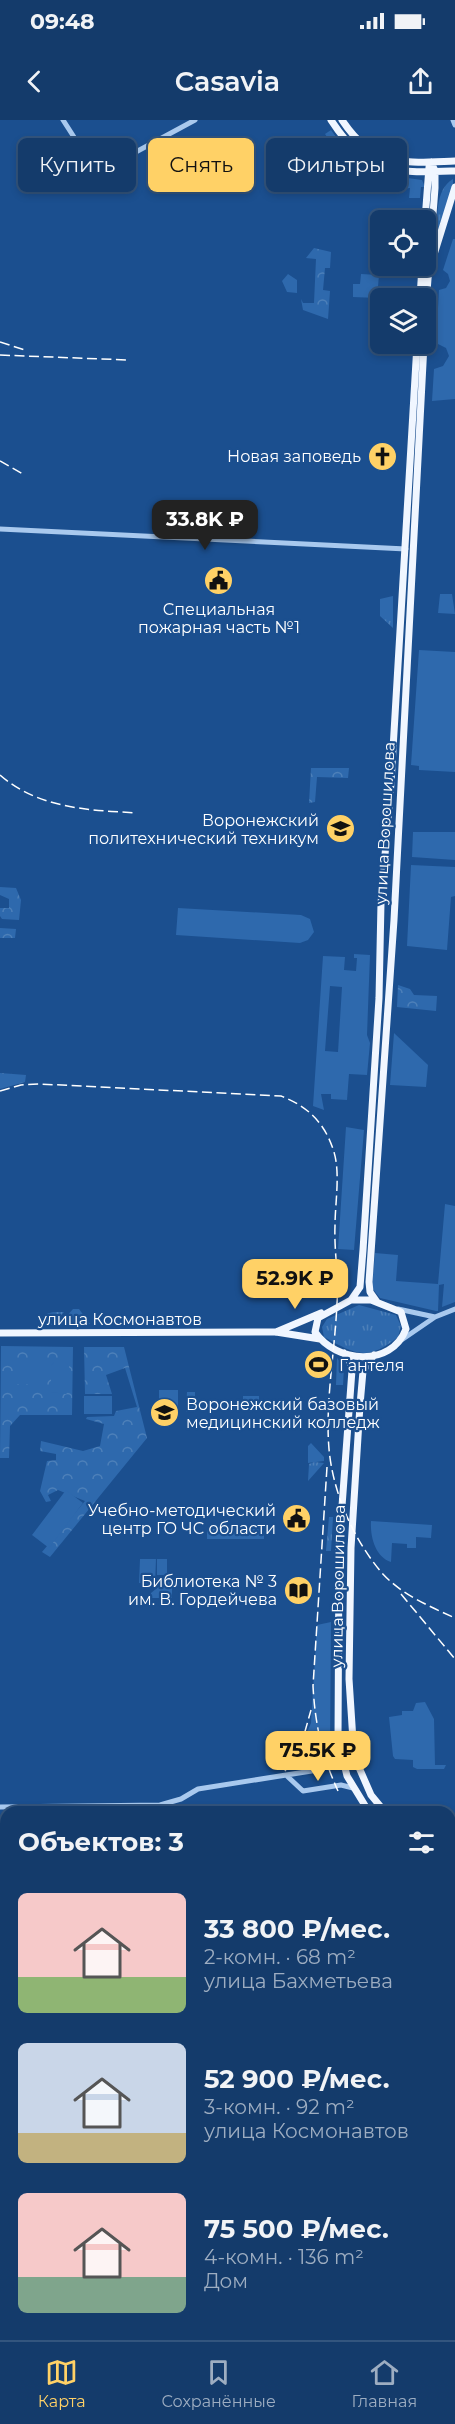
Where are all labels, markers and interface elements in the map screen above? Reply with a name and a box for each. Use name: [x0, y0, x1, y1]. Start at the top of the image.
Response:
text: 09:48: [30, 8, 95, 35]
icon: back: [18, 65, 51, 98]
text: Casavia: [175, 65, 280, 98]
icon: share: [404, 65, 437, 98]
chip: Купить: [18, 138, 136, 192]
chip: Снять: [148, 138, 254, 192]
chip: Фильтры: [266, 138, 407, 192]
map controls: [370, 210, 436, 354]
button: locate: [370, 210, 436, 276]
button: layers: [370, 288, 436, 354]
church icon: Новая заповедь: [366, 440, 398, 472]
place label: Новая заповедь: [227, 447, 361, 466]
pin: 33.8K ₽: [150, 500, 260, 551]
text: 33.8K ₽: [166, 507, 244, 531]
public building icon: Специальная пожарная часть №1: [203, 565, 235, 597]
place label: Специальная пожарная часть №1: [138, 600, 300, 637]
street label: улица Ворошилова: [371, 741, 399, 906]
place label: Воронежский политехнический техникум: [88, 811, 319, 848]
school or university icon: Воронежский политехнический техникум: [324, 813, 356, 845]
pin: 52.9K ₽: [240, 1259, 350, 1310]
text: 52.9K ₽: [256, 1266, 334, 1290]
street label: улица Космонавтов: [37, 1310, 202, 1329]
sports icon: Гантеля: [302, 1349, 334, 1381]
place label: Гантеля: [339, 1356, 405, 1375]
place label: Воронежский базовый медицинский колледж: [186, 1395, 380, 1432]
school or university icon: Воронежский базовый медицинский колледж: [149, 1397, 181, 1429]
place label: Учебно-методический центр ГО ЧС области: [88, 1501, 276, 1538]
public building icon: Учебно-методический центр ГО ЧС области: [281, 1503, 313, 1535]
street label: улица Ворошилова: [327, 1505, 349, 1668]
place label: Библиотека № 3 им. В. Гордейчева: [128, 1572, 277, 1609]
library icon: Библиотека № 3 им. В. Гордейчева: [282, 1574, 314, 1606]
pin: 75.5K ₽: [263, 1731, 373, 1782]
text: 75.5K ₽: [279, 1738, 357, 1762]
text: Объектов: 3: [18, 1826, 184, 1858]
icon: filters: [405, 1826, 438, 1859]
text: 33 800 ₽/мес.: [204, 1913, 390, 1945]
icon: home: [66, 1917, 138, 1989]
text: 2-комн. · 68 m²: [204, 1945, 356, 1969]
text: улица Бахметьева: [204, 1969, 393, 1993]
text: 52 900 ₽/мес.: [204, 2063, 389, 2095]
icon: home: [66, 2067, 138, 2139]
text: 3-комн. · 92 m²: [204, 2095, 355, 2119]
text: улица Космонавтов: [204, 2119, 409, 2143]
text: 75 500 ₽/мес.: [204, 2213, 389, 2245]
icon: home: [66, 2217, 138, 2289]
text: 4-комн. · 136 m²: [204, 2245, 364, 2269]
text: Дом: [204, 2269, 248, 2293]
tab: Карта: [38, 2356, 86, 2411]
tab: Сохранённые: [161, 2356, 276, 2411]
tab: Главная: [351, 2356, 417, 2411]

